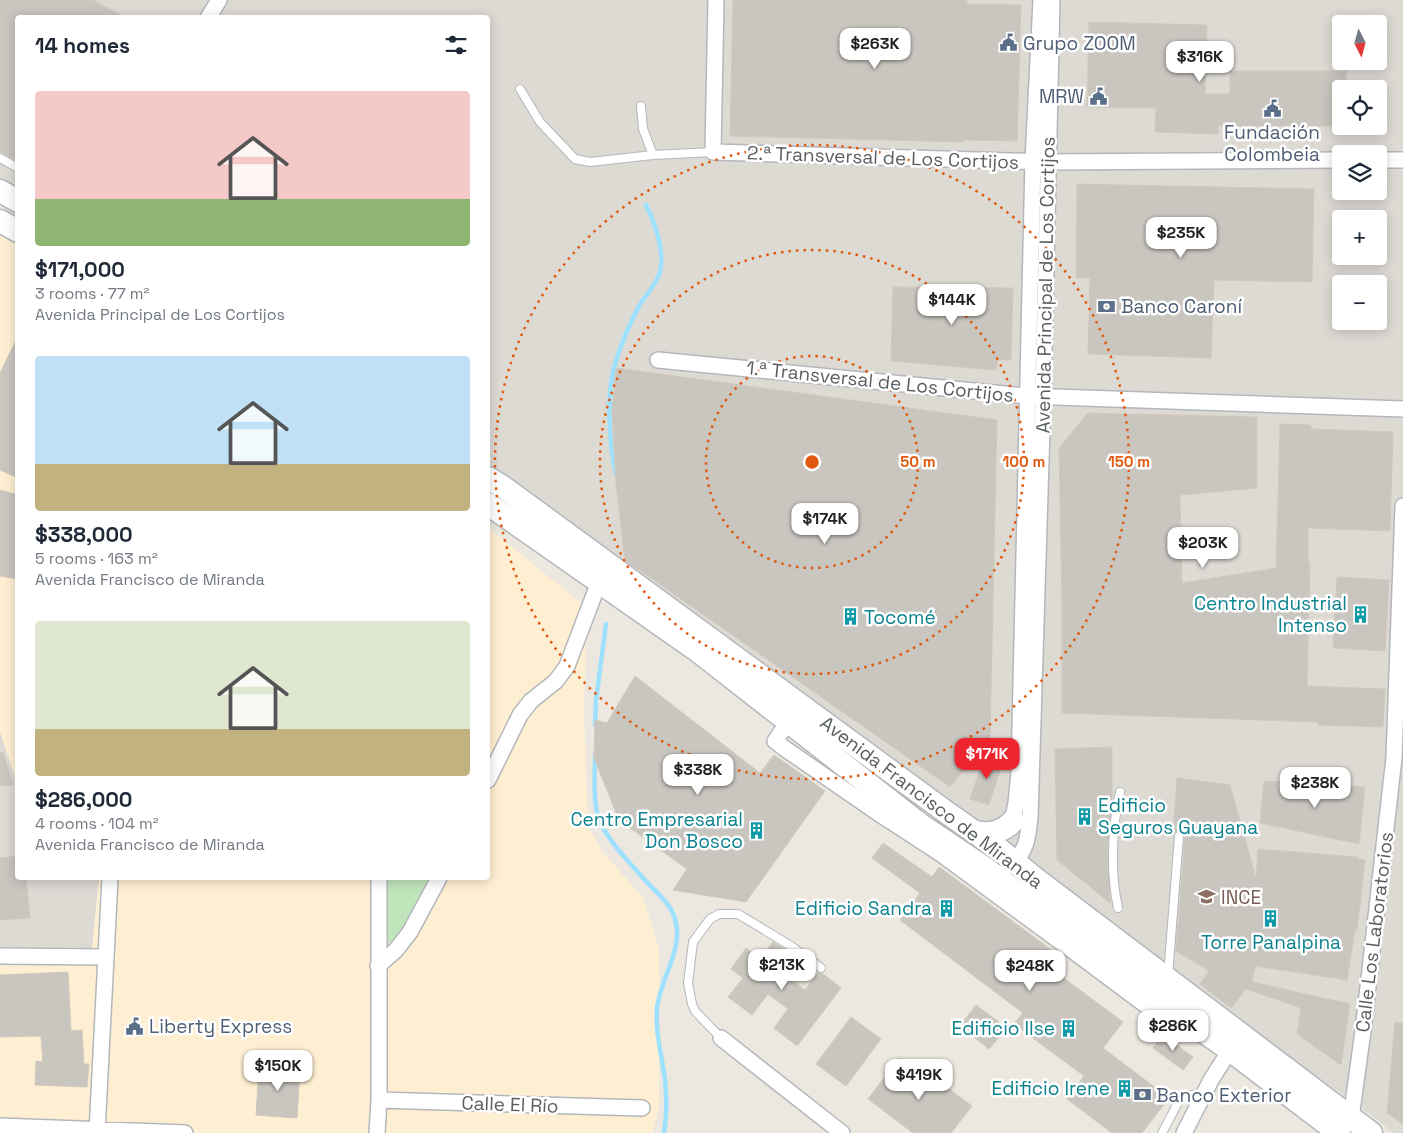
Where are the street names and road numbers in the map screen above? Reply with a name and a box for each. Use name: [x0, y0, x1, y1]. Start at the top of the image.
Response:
street label: Avenida Principal de Los Cortijos: [1030, 136, 1061, 434]
street label: 2.ª Transversal de Los Cortijos: [747, 140, 1019, 175]
street label: 1.ª Transversal de Los Cortijos: [745, 355, 1015, 408]
street label: Avenida Francisco de Miranda: [815, 710, 1048, 895]
street label: Calle Los Laboratorios: [1350, 830, 1399, 1034]
street label: Calle El Río: [461, 1090, 559, 1119]

